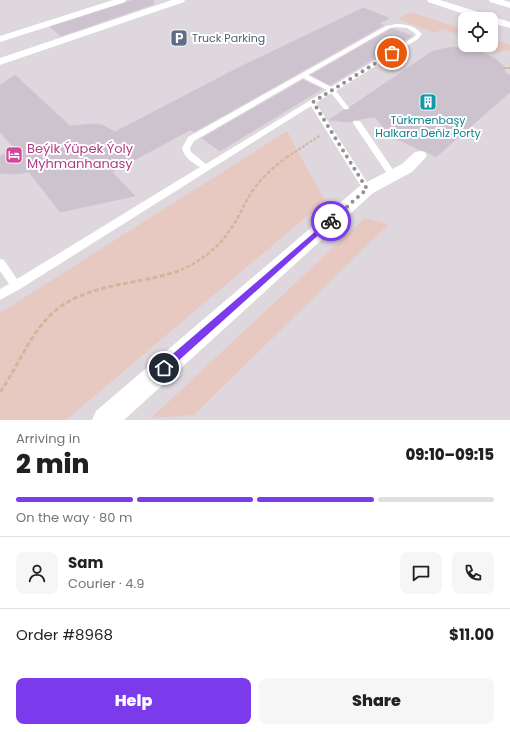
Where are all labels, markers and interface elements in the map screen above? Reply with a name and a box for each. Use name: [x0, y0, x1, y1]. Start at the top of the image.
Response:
map controls: [458, 12, 498, 52]
button: locate: [458, 12, 498, 52]
parking icon: Truck Parking: [169, 28, 189, 48]
place label: Truck Parking: [192, 30, 265, 46]
pin: [375, 36, 409, 70]
icon: bag: [381, 42, 403, 64]
building icon: Türkmenbaşy Halkara Deňiz Porty: [418, 92, 438, 112]
place label: Türkmenbaşy Halkara Deňiz Porty: [375, 112, 481, 141]
place label: Beýik Ýüpek Ýoly Myhmanhanasy: [27, 139, 134, 173]
hotel icon: Beýik Ýüpek Ýoly Myhmanhanasy: [4, 145, 24, 165]
courier: [311, 201, 351, 241]
icon: bike: [320, 210, 342, 232]
pin: [147, 351, 181, 385]
icon: home: [153, 357, 175, 379]
text: Arriving in: [16, 429, 80, 448]
text: 09:10–09:15: [405, 444, 494, 465]
text: 2 min: [16, 446, 89, 482]
text: On the way · 80 m: [16, 508, 132, 527]
button: person: [16, 552, 58, 594]
text: Sam: [68, 552, 103, 573]
button: chat: [400, 552, 442, 594]
button: phone: [452, 552, 494, 594]
text: Courier · 4.9: [68, 574, 144, 593]
text: Order #8968: [16, 624, 113, 645]
text: $11.00: [449, 624, 494, 645]
button: Help: [16, 678, 251, 724]
button: Share: [259, 678, 494, 724]

